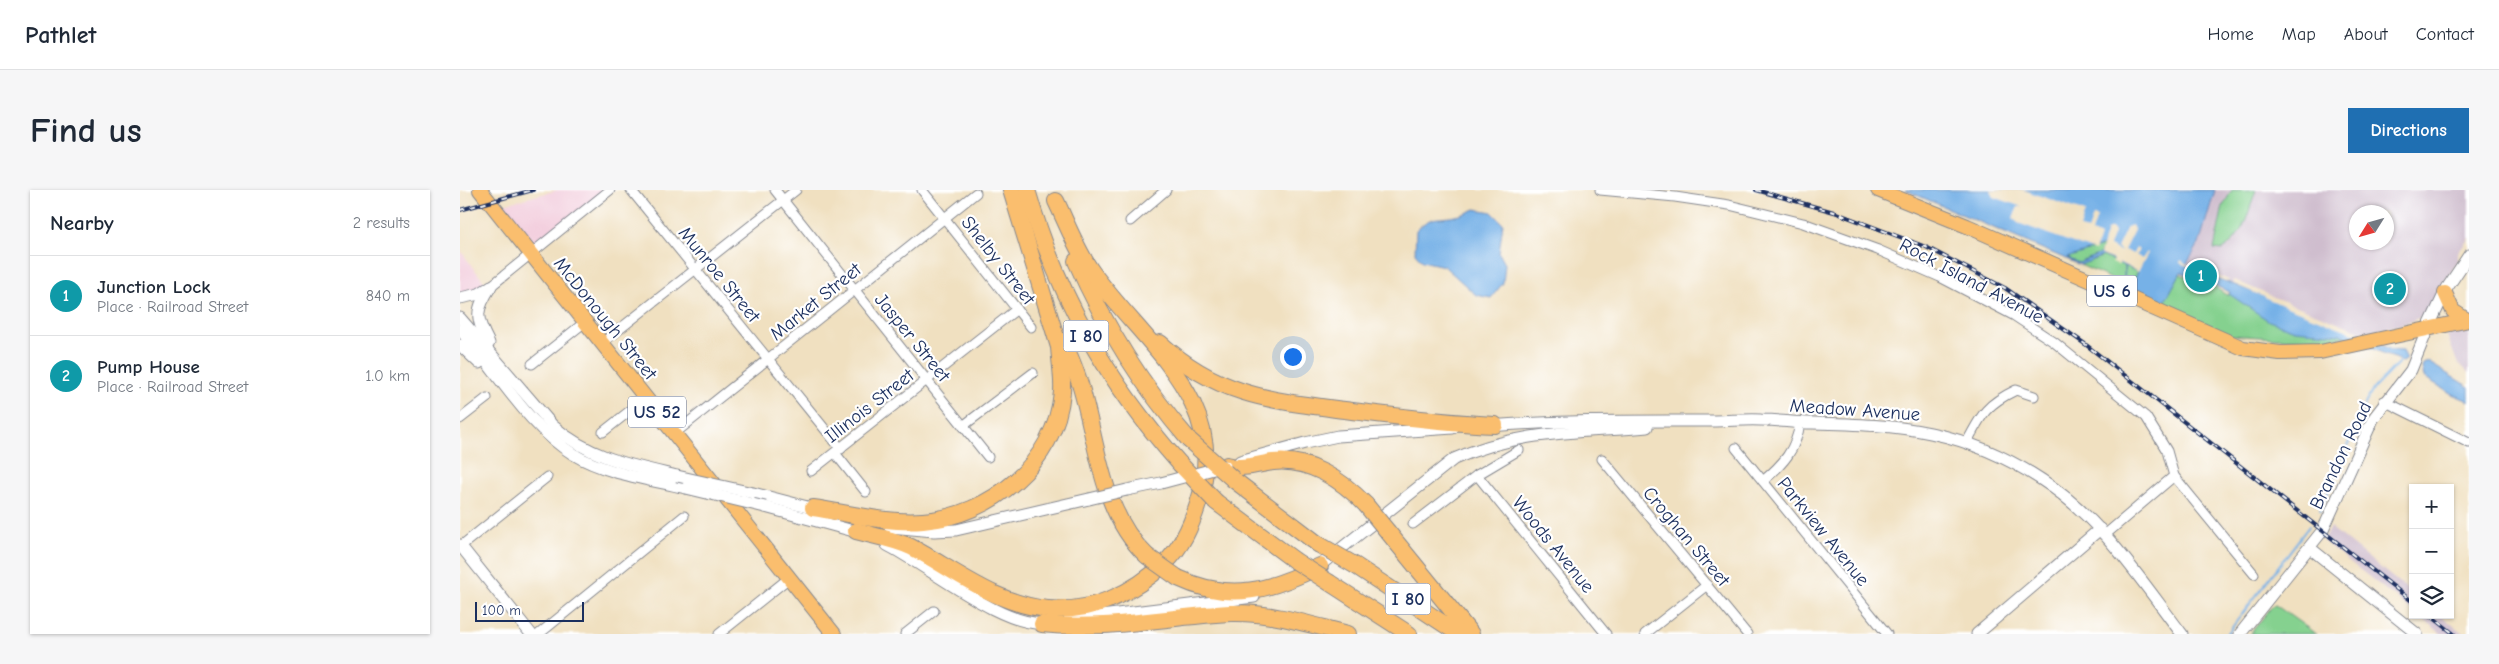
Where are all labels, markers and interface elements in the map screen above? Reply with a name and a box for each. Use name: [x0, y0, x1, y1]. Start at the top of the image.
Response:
text: Pathlet: [25, 21, 96, 49]
text: Home: [2207, 24, 2254, 45]
text: Map: [2282, 24, 2316, 45]
text: About: [2344, 24, 2388, 45]
text: Contact: [2416, 24, 2474, 45]
button: Directions: [2348, 108, 2469, 153]
text: Find us: [30, 110, 142, 151]
north arrow: [2349, 205, 2394, 250]
text: Nearby: [50, 211, 114, 235]
street label: Shelby Street: [957, 212, 1040, 310]
text: 2 results: [353, 214, 410, 232]
street label: Munroe Street: [674, 222, 765, 327]
street label: Rock Island Avenue: [1896, 234, 2047, 328]
street label: McDonough Street: [549, 253, 662, 385]
pin: 1: [2185, 257, 2217, 295]
street label: Market Street: [766, 258, 866, 345]
pin: 2: [2374, 270, 2406, 308]
road number: US 6: [2087, 275, 2137, 306]
text: Junction Lock: [97, 276, 211, 298]
text: 1: [63, 287, 69, 305]
text: 840 m: [366, 287, 410, 305]
street label: Jasper Street: [870, 289, 955, 387]
text: Place · Railroad Street: [97, 298, 248, 316]
road number: I 80: [1064, 320, 1108, 352]
your location: [1280, 344, 1306, 370]
text: Pump House: [97, 356, 200, 378]
street label: Illinois Street: [821, 364, 919, 447]
text: 2: [62, 367, 70, 385]
text: 1.0 km: [365, 367, 410, 385]
text: Place · Railroad Street: [97, 378, 248, 396]
street label: Meadow Avenue: [1789, 394, 1921, 426]
road number: US 52: [628, 396, 686, 428]
street label: Brandon Road: [2305, 398, 2376, 513]
street label: Parkview Avenue: [1773, 473, 1874, 591]
street label: Croghan Street: [1638, 482, 1735, 591]
map controls: [2409, 484, 2454, 619]
button: +: [2409, 484, 2454, 529]
street label: Woods Avenue: [1508, 492, 1599, 597]
button: −: [2409, 529, 2454, 574]
button: layers: [2409, 574, 2454, 619]
road number: I 80: [1386, 584, 1430, 614]
scale bar: [475, 599, 584, 622]
text: 100 m: [482, 602, 521, 619]

